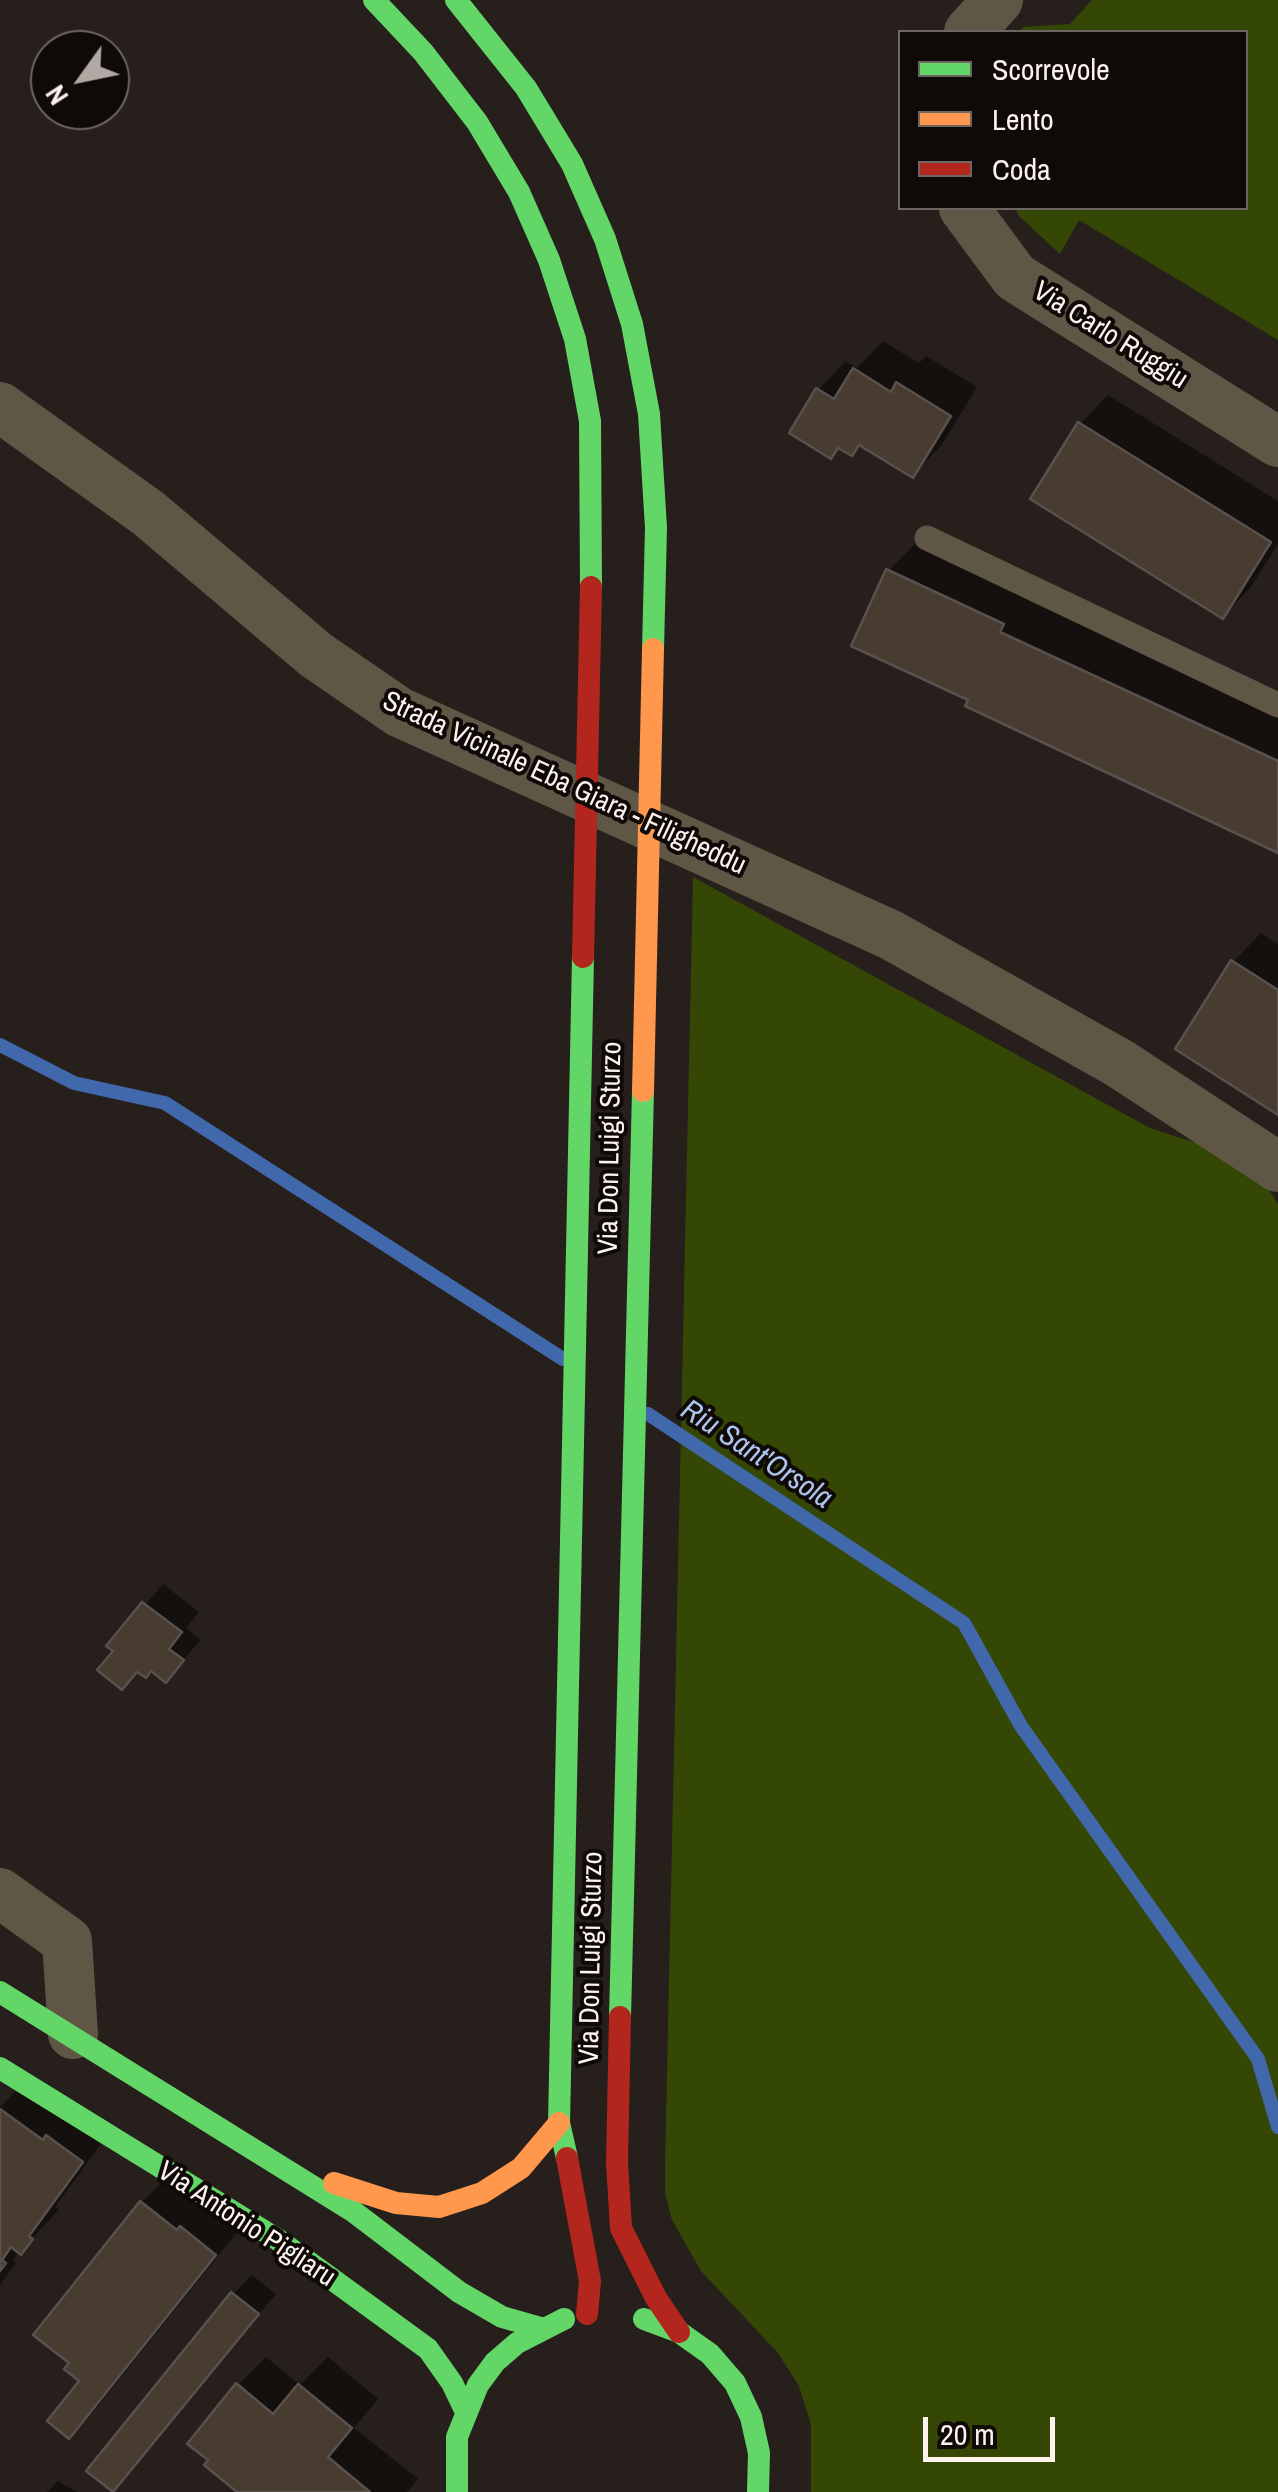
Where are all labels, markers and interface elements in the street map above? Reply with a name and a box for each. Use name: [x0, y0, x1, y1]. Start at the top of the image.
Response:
north arrow: [30, 30, 130, 130]
legend: [898, 30, 1248, 210]
text: Scorrevole: [992, 49, 1110, 89]
text: N: [36, 78, 77, 113]
text: Lento: [992, 99, 1054, 139]
text: Coda: [992, 149, 1051, 189]
street label: Via Carlo Ruggiu: [1027, 275, 1193, 397]
street label: Strada Vicinale Eba Giara - Filigheddu: [377, 685, 751, 883]
street label: Via Don Luigi Sturzo: [592, 1041, 630, 1255]
water label: Riu Sant'Orsola: [674, 1393, 838, 1517]
street label: Via Don Luigi Sturzo: [573, 1851, 611, 2065]
street label: Via Antonio Pigliaru: [151, 2155, 341, 2295]
scale bar: [928, 2397, 1060, 2459]
text: 20 m: [940, 2414, 995, 2454]

